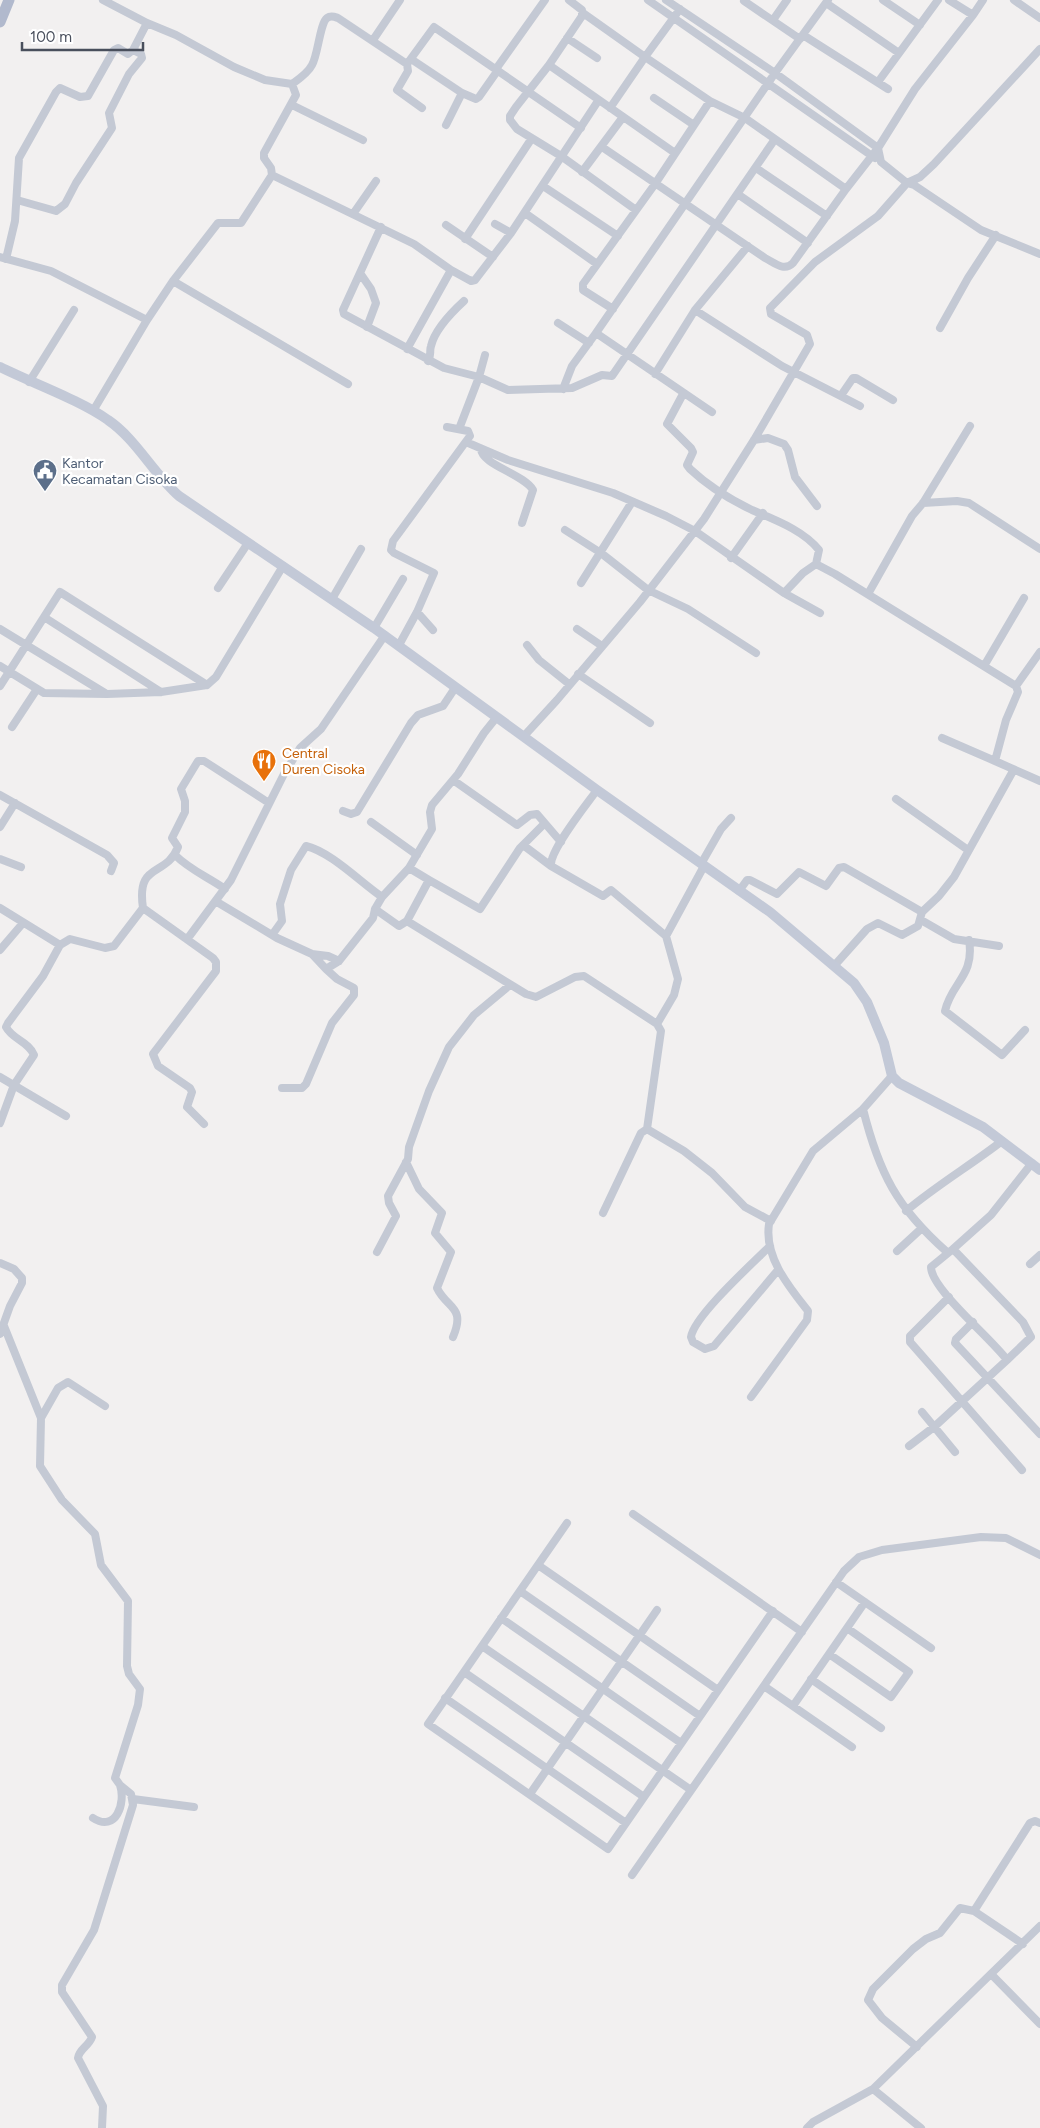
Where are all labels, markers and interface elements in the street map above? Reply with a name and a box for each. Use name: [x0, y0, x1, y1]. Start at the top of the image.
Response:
scale bar: [22, 20, 144, 52]
text: 100 m: [30, 28, 72, 46]
place label: Kantor Kecamatan Cisoka: [62, 455, 177, 488]
public building icon: Kantor Kecamatan Cisoka: [32, 458, 58, 492]
place label: Central Duren Cisoka: [282, 745, 365, 778]
restaurant icon: Central Duren Cisoka: [251, 748, 277, 782]

